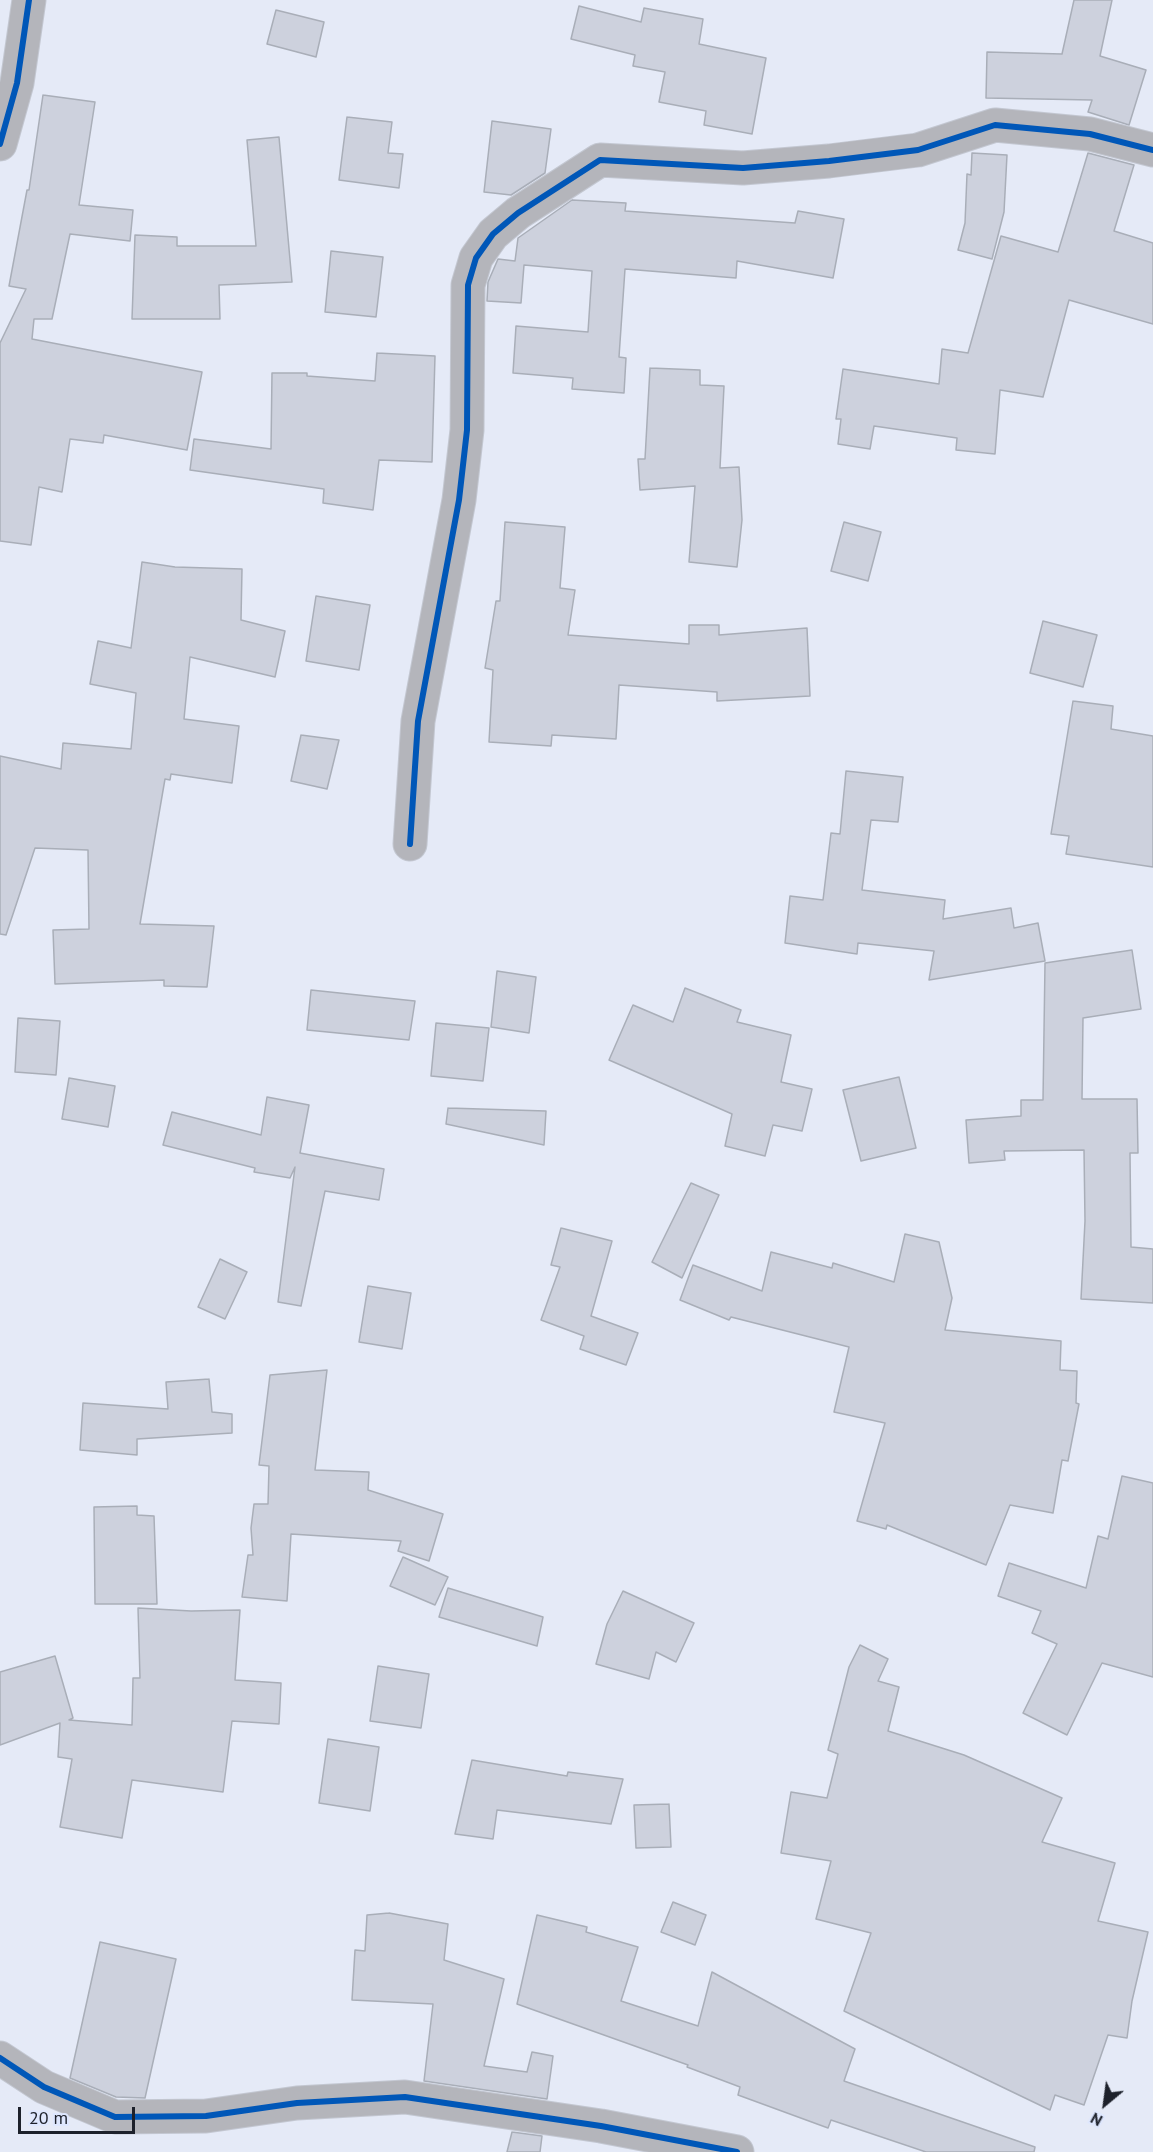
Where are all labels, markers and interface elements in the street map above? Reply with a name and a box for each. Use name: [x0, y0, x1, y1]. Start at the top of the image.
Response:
north arrow: [1075, 2074, 1135, 2134]
scale bar: [21, 2095, 138, 2133]
text: 20 m: [29, 2106, 68, 2129]
text: N: [1087, 2108, 1106, 2131]

